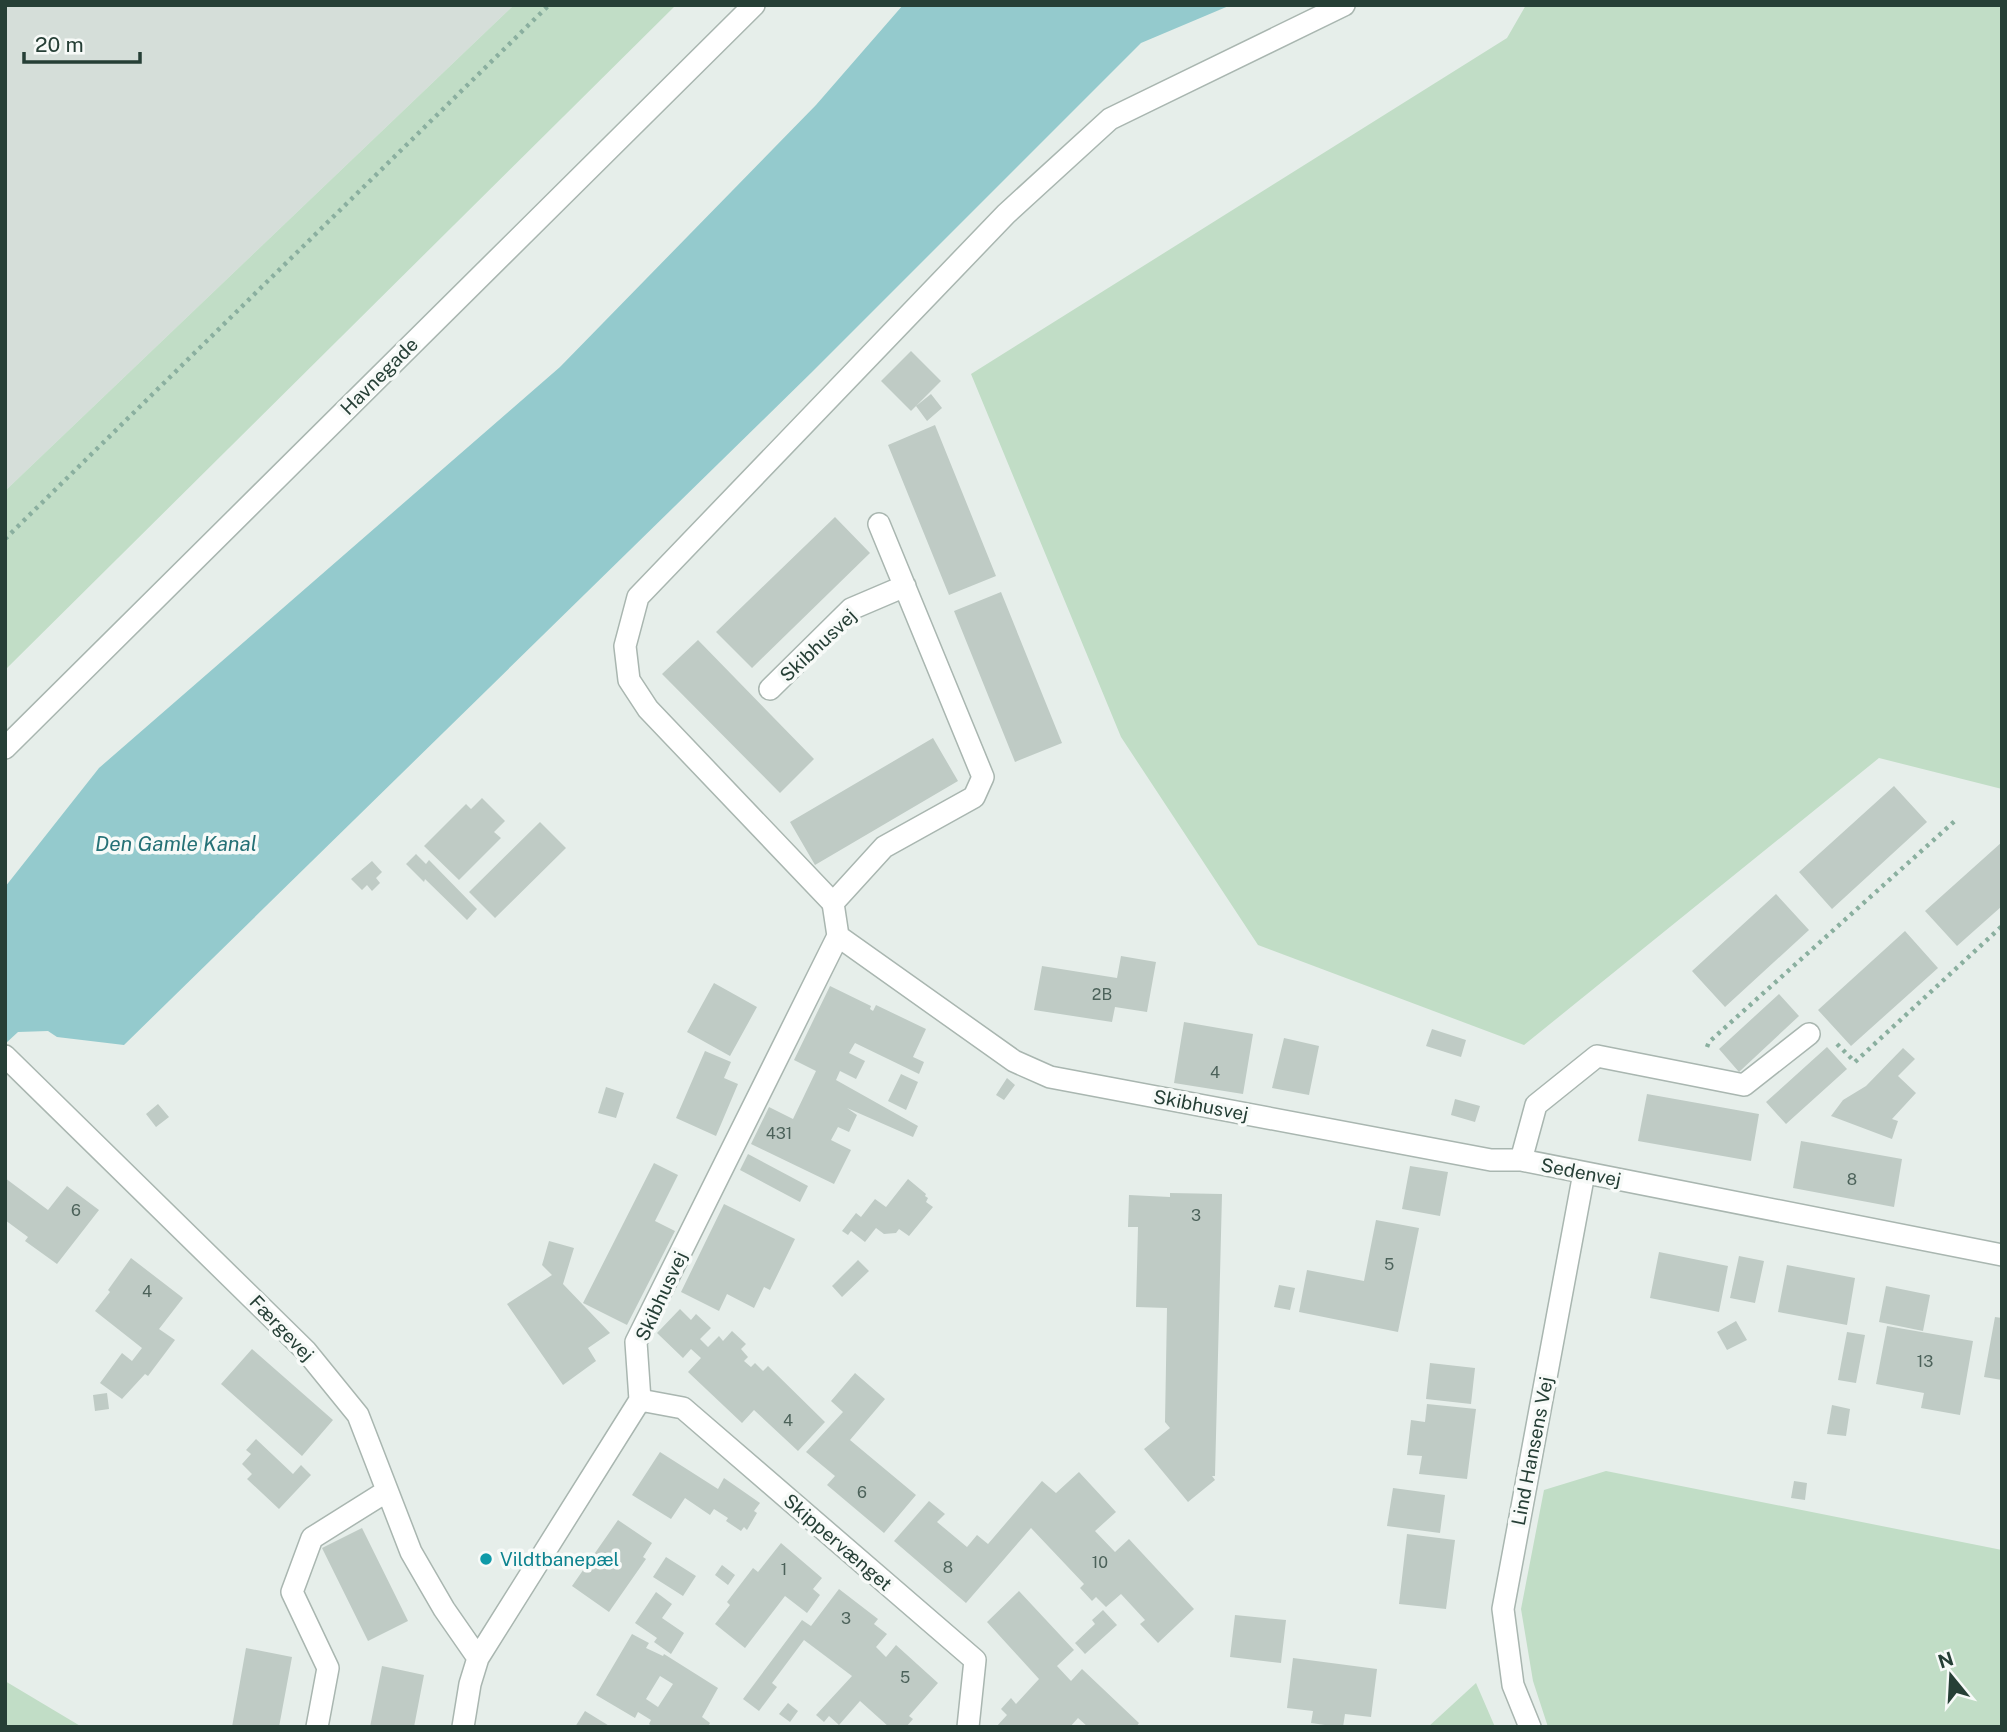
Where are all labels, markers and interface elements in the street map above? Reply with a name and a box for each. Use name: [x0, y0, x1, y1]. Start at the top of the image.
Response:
scale bar: [24, 21, 140, 65]
text: 20 m: [35, 32, 84, 57]
street label: Havnegade: [336, 333, 422, 419]
street label: Skibhusvej: [775, 604, 861, 686]
water label: Den Gamle Kanal: [95, 831, 257, 856]
house number: 2B: [1092, 985, 1112, 1004]
house number: 4: [1210, 1063, 1220, 1082]
street label: Skibhusvej: [1152, 1085, 1250, 1125]
house number: 431: [766, 1124, 792, 1143]
street label: Sedenvej: [1539, 1153, 1623, 1191]
house number: 8: [1847, 1170, 1857, 1189]
house number: 6: [71, 1201, 81, 1220]
house number: 3: [1191, 1206, 1201, 1225]
street label: Skibhusvej: [631, 1248, 691, 1344]
house number: 5: [1384, 1255, 1394, 1274]
house number: 4: [142, 1282, 152, 1301]
street label: Færgevej: [245, 1291, 319, 1365]
house number: 13: [1917, 1352, 1933, 1371]
street label: Lind Hansens Vej: [1507, 1375, 1557, 1527]
house number: 4: [783, 1411, 793, 1430]
house number: 6: [857, 1483, 867, 1502]
street label: Skippervænget: [779, 1489, 897, 1595]
place label: Vildtbanepæl: [500, 1548, 619, 1570]
marker: Vildtbanepæl: [478, 1551, 494, 1567]
house number: 10: [1092, 1553, 1108, 1572]
house number: 8: [943, 1558, 953, 1577]
house number: 1: [781, 1560, 787, 1579]
house number: 3: [841, 1609, 851, 1628]
north arrow: [1916, 1641, 1986, 1711]
text: N: [1935, 1647, 1956, 1673]
house number: 5: [900, 1668, 910, 1687]

